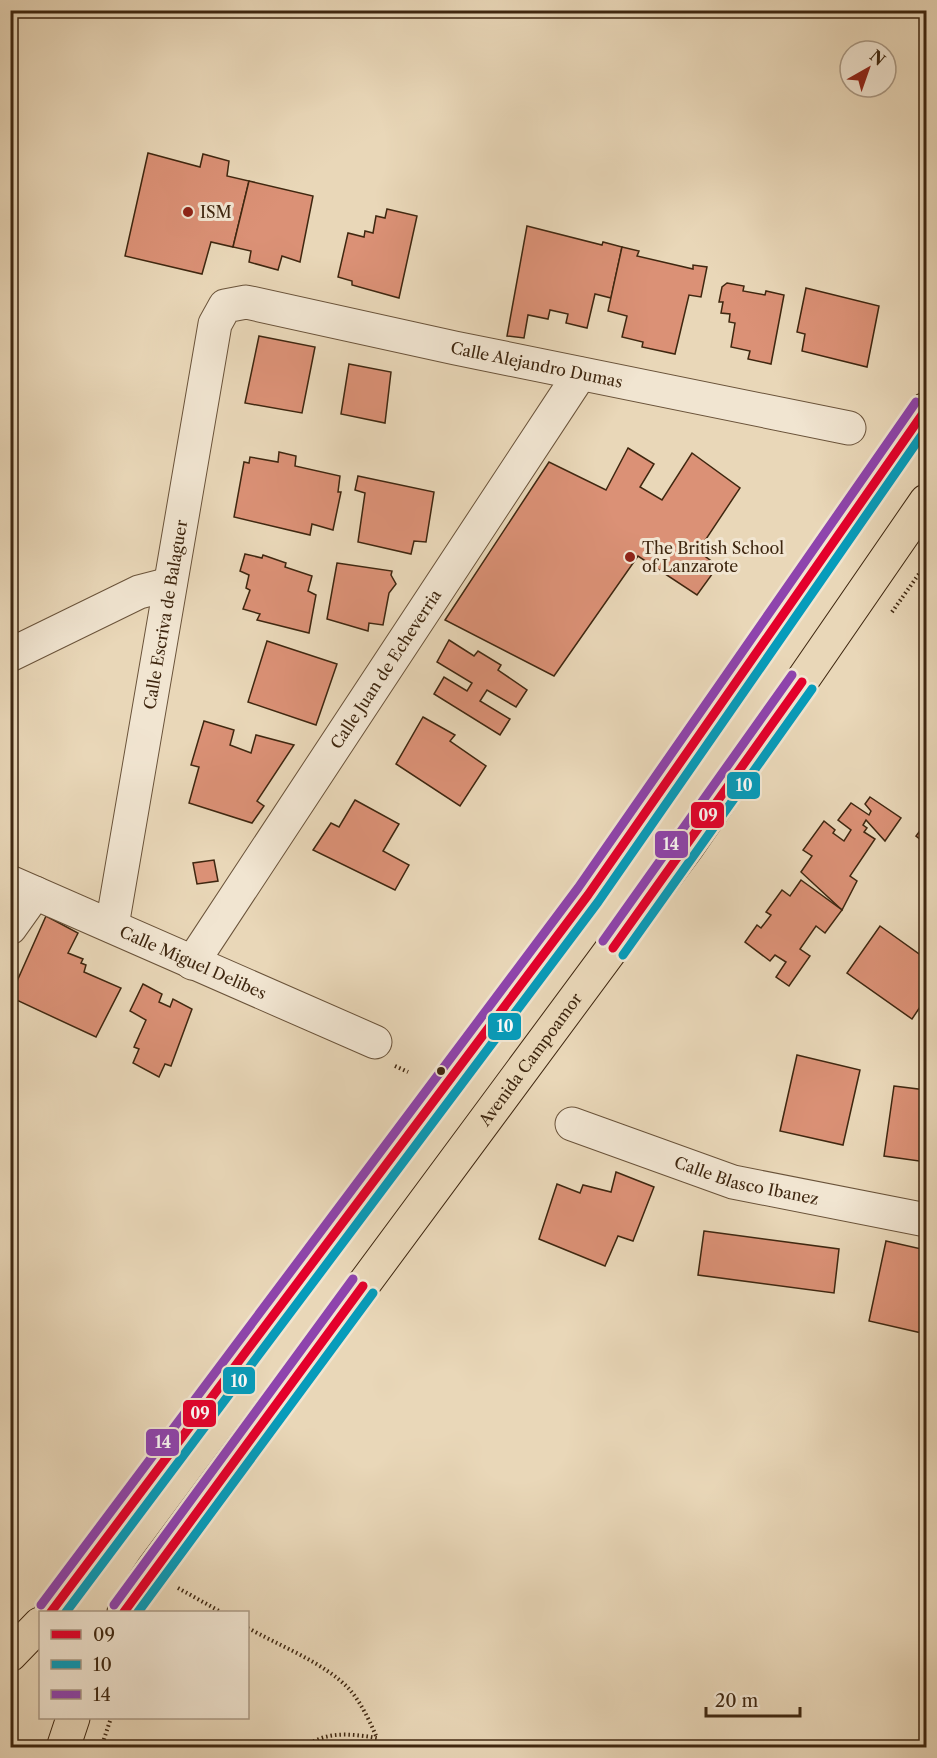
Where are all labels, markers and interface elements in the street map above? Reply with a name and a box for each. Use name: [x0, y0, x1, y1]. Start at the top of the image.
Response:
north arrow: [838, 39, 898, 99]
text: N: [866, 45, 889, 70]
place label: ISM: [200, 202, 232, 222]
marker: ISM: [181, 205, 195, 219]
street label: Calle Alejandro Dumas: [449, 337, 624, 392]
street label: Calle Escriva de Balaguer: [139, 518, 191, 711]
place label: The British School of Lanzarote: [642, 538, 784, 576]
marker: The British School of Lanzarote: [623, 550, 637, 564]
street label: Calle Juan de Echeverria: [326, 585, 446, 753]
line badge: 10: [726, 771, 761, 800]
text: 10: [735, 775, 753, 795]
line badge: 09: [690, 801, 725, 829]
text: 09: [698, 805, 718, 825]
line badge: 14: [654, 830, 689, 859]
text: 14: [663, 834, 679, 854]
street label: Calle Miguel Delibes: [117, 921, 270, 1003]
street label: Avenida Campoamor: [474, 989, 586, 1131]
line badge: 10: [487, 1012, 522, 1041]
text: 10: [496, 1016, 514, 1036]
unlabelled marker: [435, 1065, 447, 1077]
street label: Calle Blasco Ibanez: [672, 1152, 821, 1209]
line badge: 10: [222, 1366, 256, 1395]
text: 10: [230, 1371, 248, 1391]
line badge: 09: [182, 1399, 217, 1428]
text: 09: [190, 1403, 210, 1423]
line badge: 14: [145, 1428, 180, 1457]
text: 14: [155, 1432, 171, 1452]
legend: [39, 1611, 249, 1719]
text: 09: [93, 1624, 115, 1646]
text: 10: [93, 1654, 112, 1676]
scale bar: [706, 1680, 800, 1718]
text: 14: [93, 1684, 111, 1706]
text: 20 m: [715, 1690, 759, 1712]

